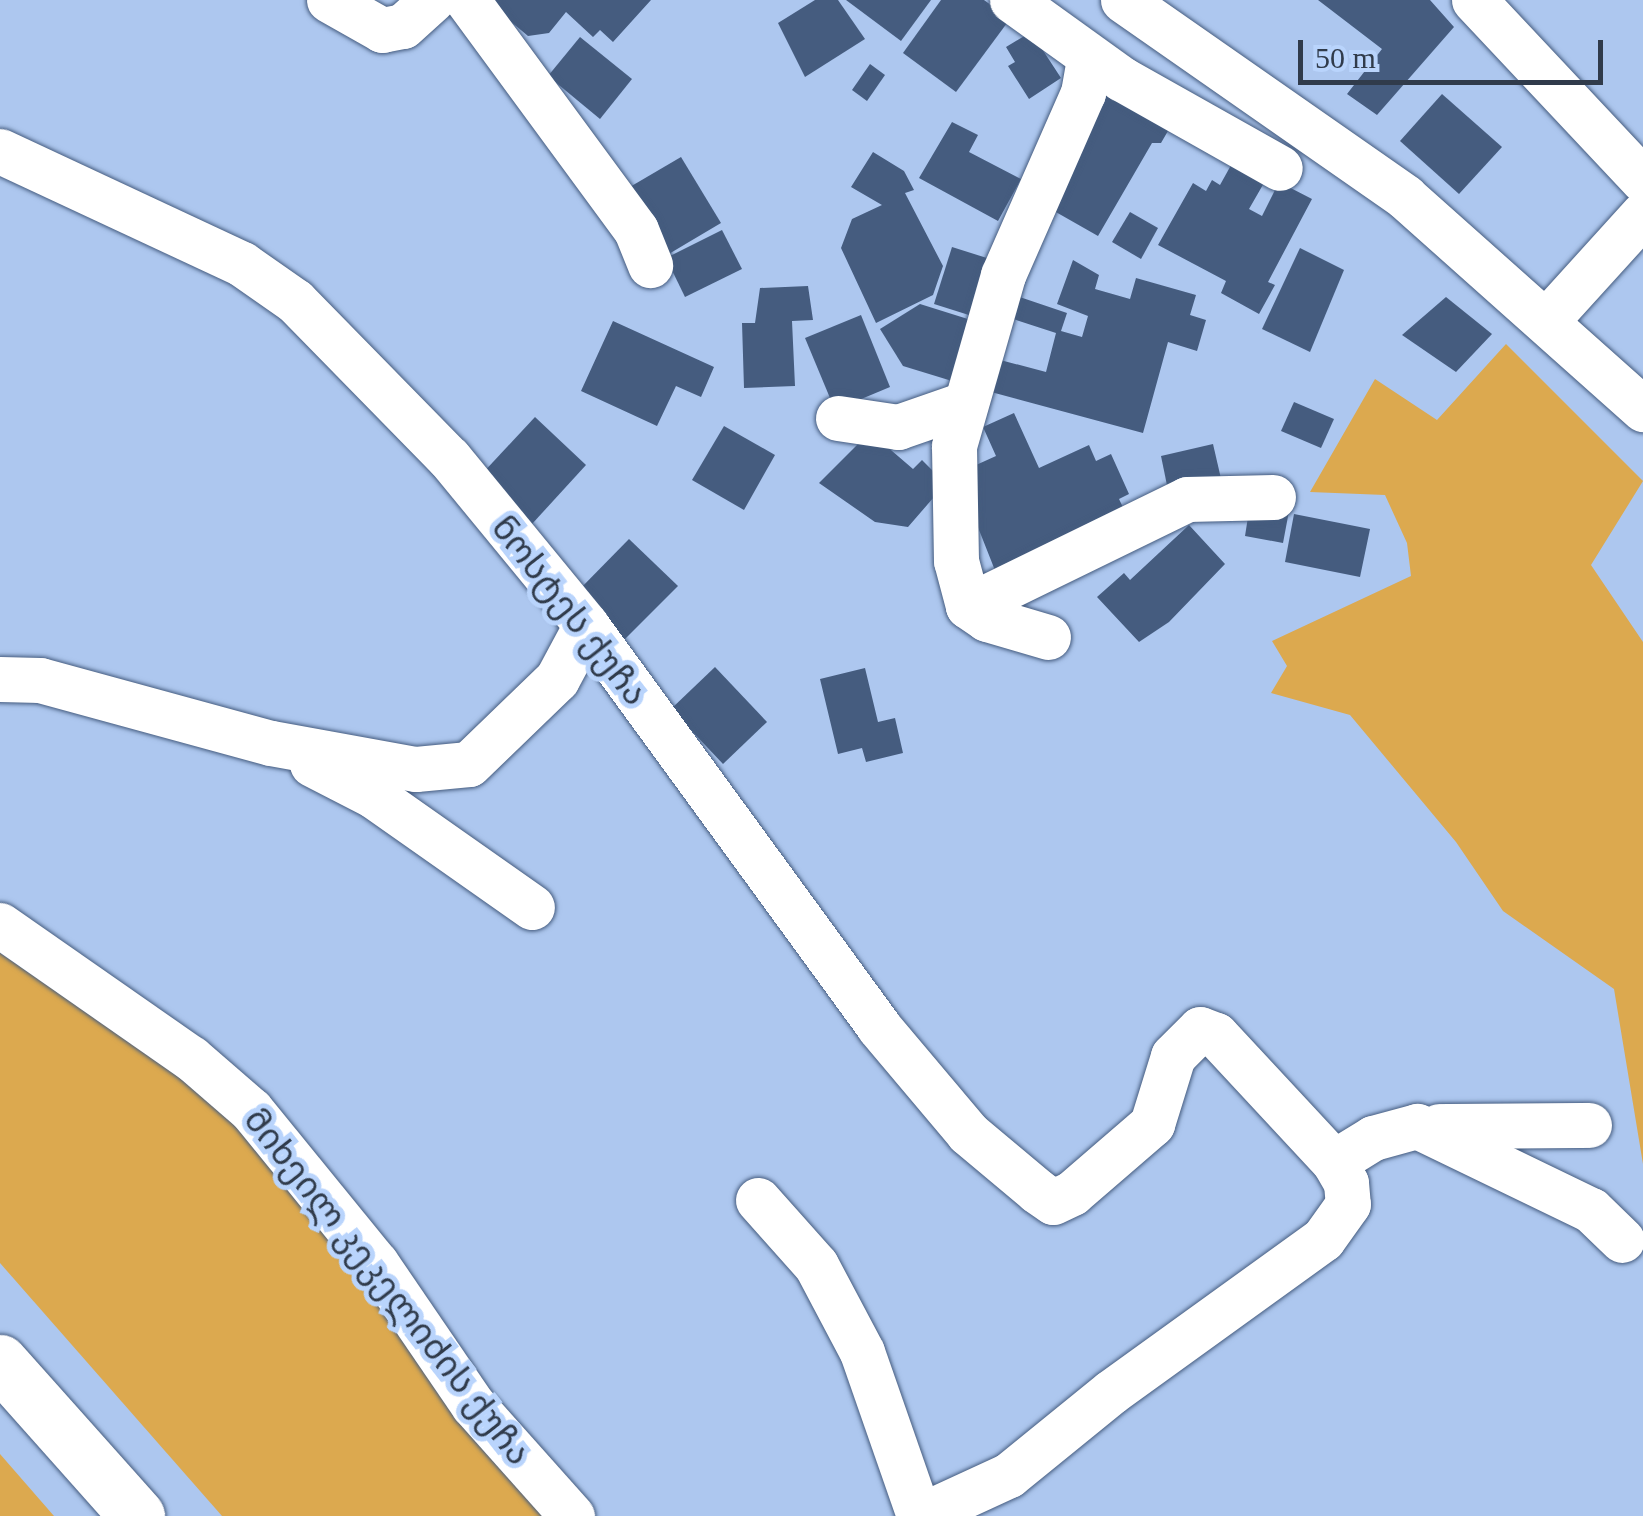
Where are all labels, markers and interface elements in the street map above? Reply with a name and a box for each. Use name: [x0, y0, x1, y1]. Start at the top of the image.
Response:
scale bar: [1303, 20, 1608, 82]
text: 50 m: [1315, 41, 1376, 74]
street label: ნოსტეს ქუჩა: [482, 508, 656, 714]
street label: მიხეილ კეკელიძის ქუჩა: [235, 1100, 539, 1474]

